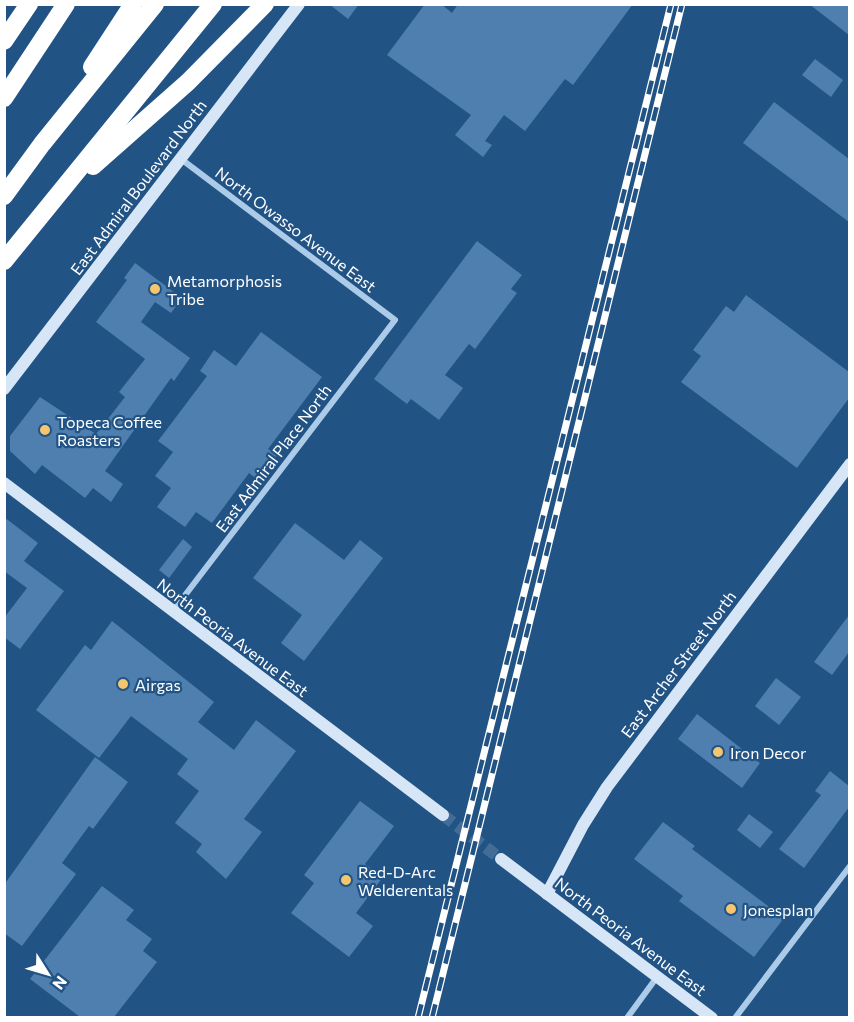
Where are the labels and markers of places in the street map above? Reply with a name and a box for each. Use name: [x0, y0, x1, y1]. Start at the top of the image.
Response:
place label: Metamorphosis Tribe: [167, 271, 282, 308]
marker: Metamorphosis Tribe: [148, 282, 162, 296]
place label: Topeca Coffee Roasters: [57, 412, 162, 449]
marker: Topeca Coffee Roasters: [38, 423, 52, 437]
place label: Airgas: [135, 675, 181, 694]
marker: Airgas: [116, 677, 130, 691]
place label: Iron Decor: [730, 743, 807, 762]
marker: Iron Decor: [711, 745, 725, 759]
place label: Red-D-Arc Welderentals: [358, 862, 453, 899]
marker: Red-D-Arc Welderentals: [339, 873, 353, 887]
place label: Jonesplan: [743, 900, 813, 919]
marker: Jonesplan: [724, 902, 738, 916]

